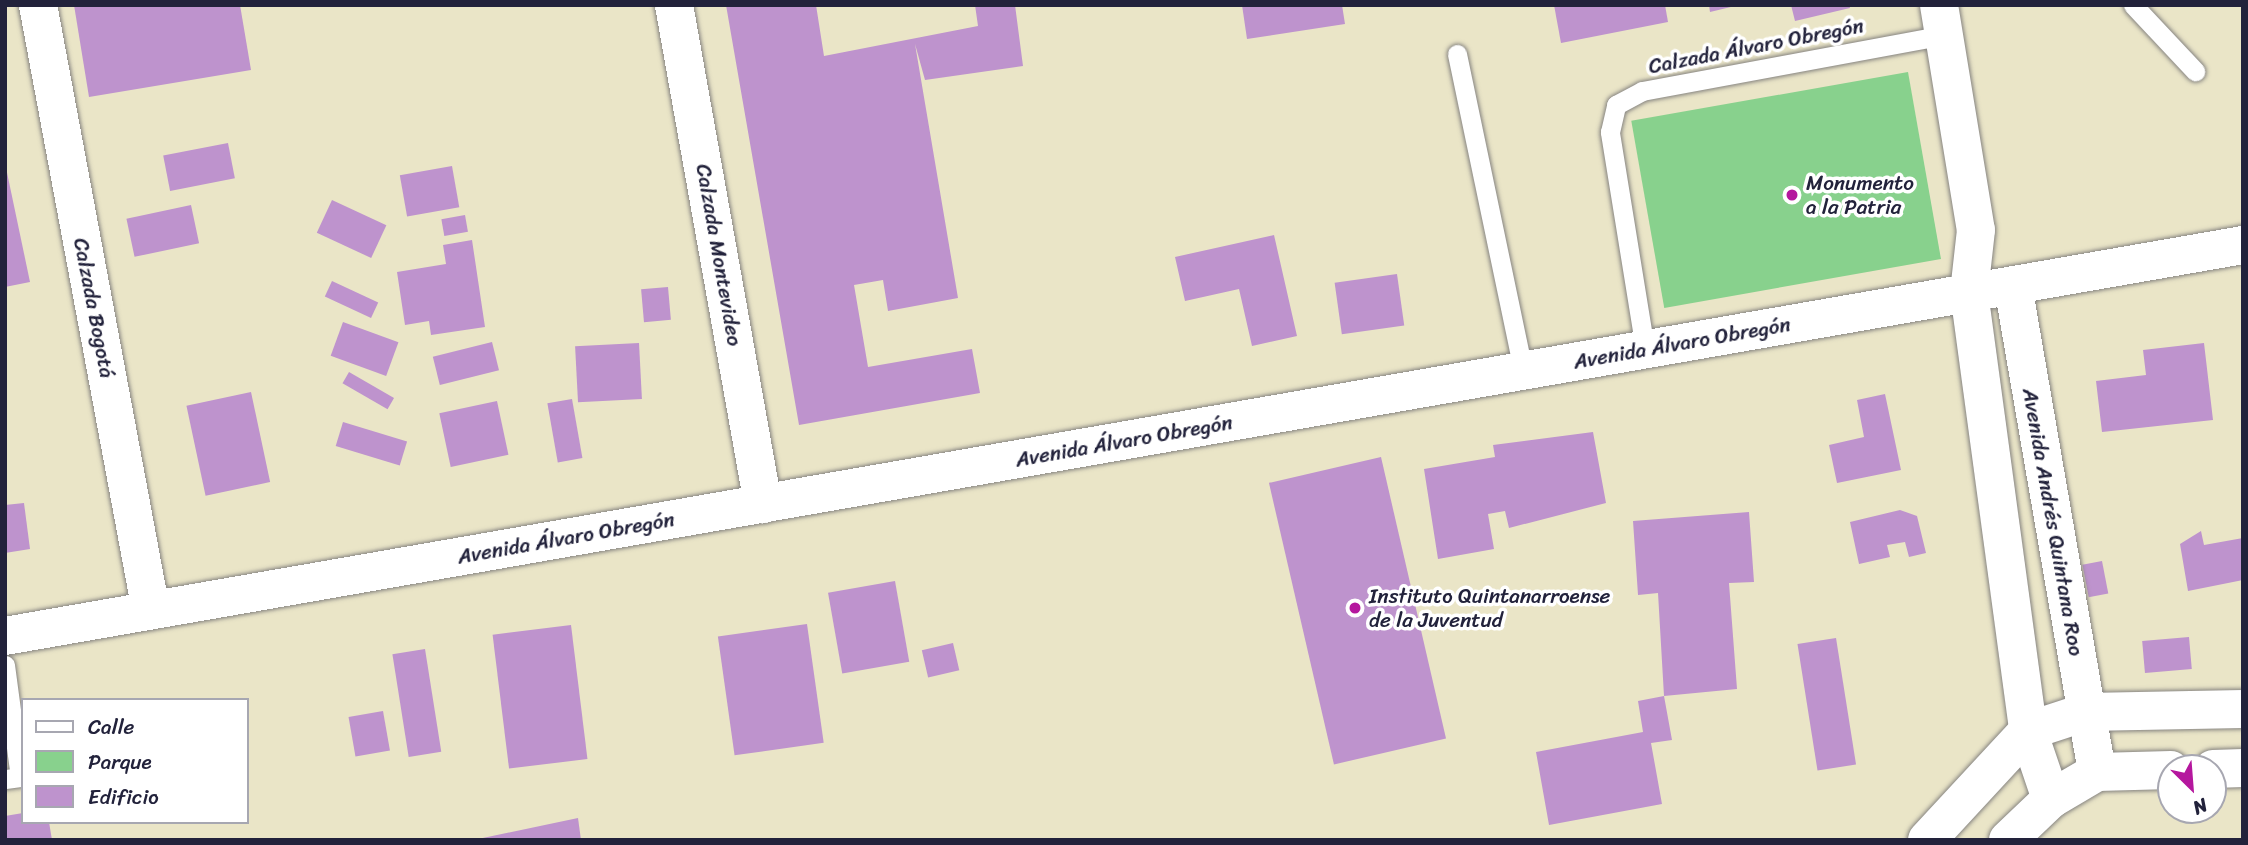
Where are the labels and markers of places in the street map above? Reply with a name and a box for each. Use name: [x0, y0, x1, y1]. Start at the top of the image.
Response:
place label: Monumento a la Patria: [1806, 170, 1914, 220]
marker: Monumento a la Patria: [1784, 187, 1800, 203]
place label: Instituto Quintanarroense de la Juventud: [1369, 583, 1612, 633]
marker: Instituto Quintanarroense de la Juventud: [1347, 600, 1363, 616]

